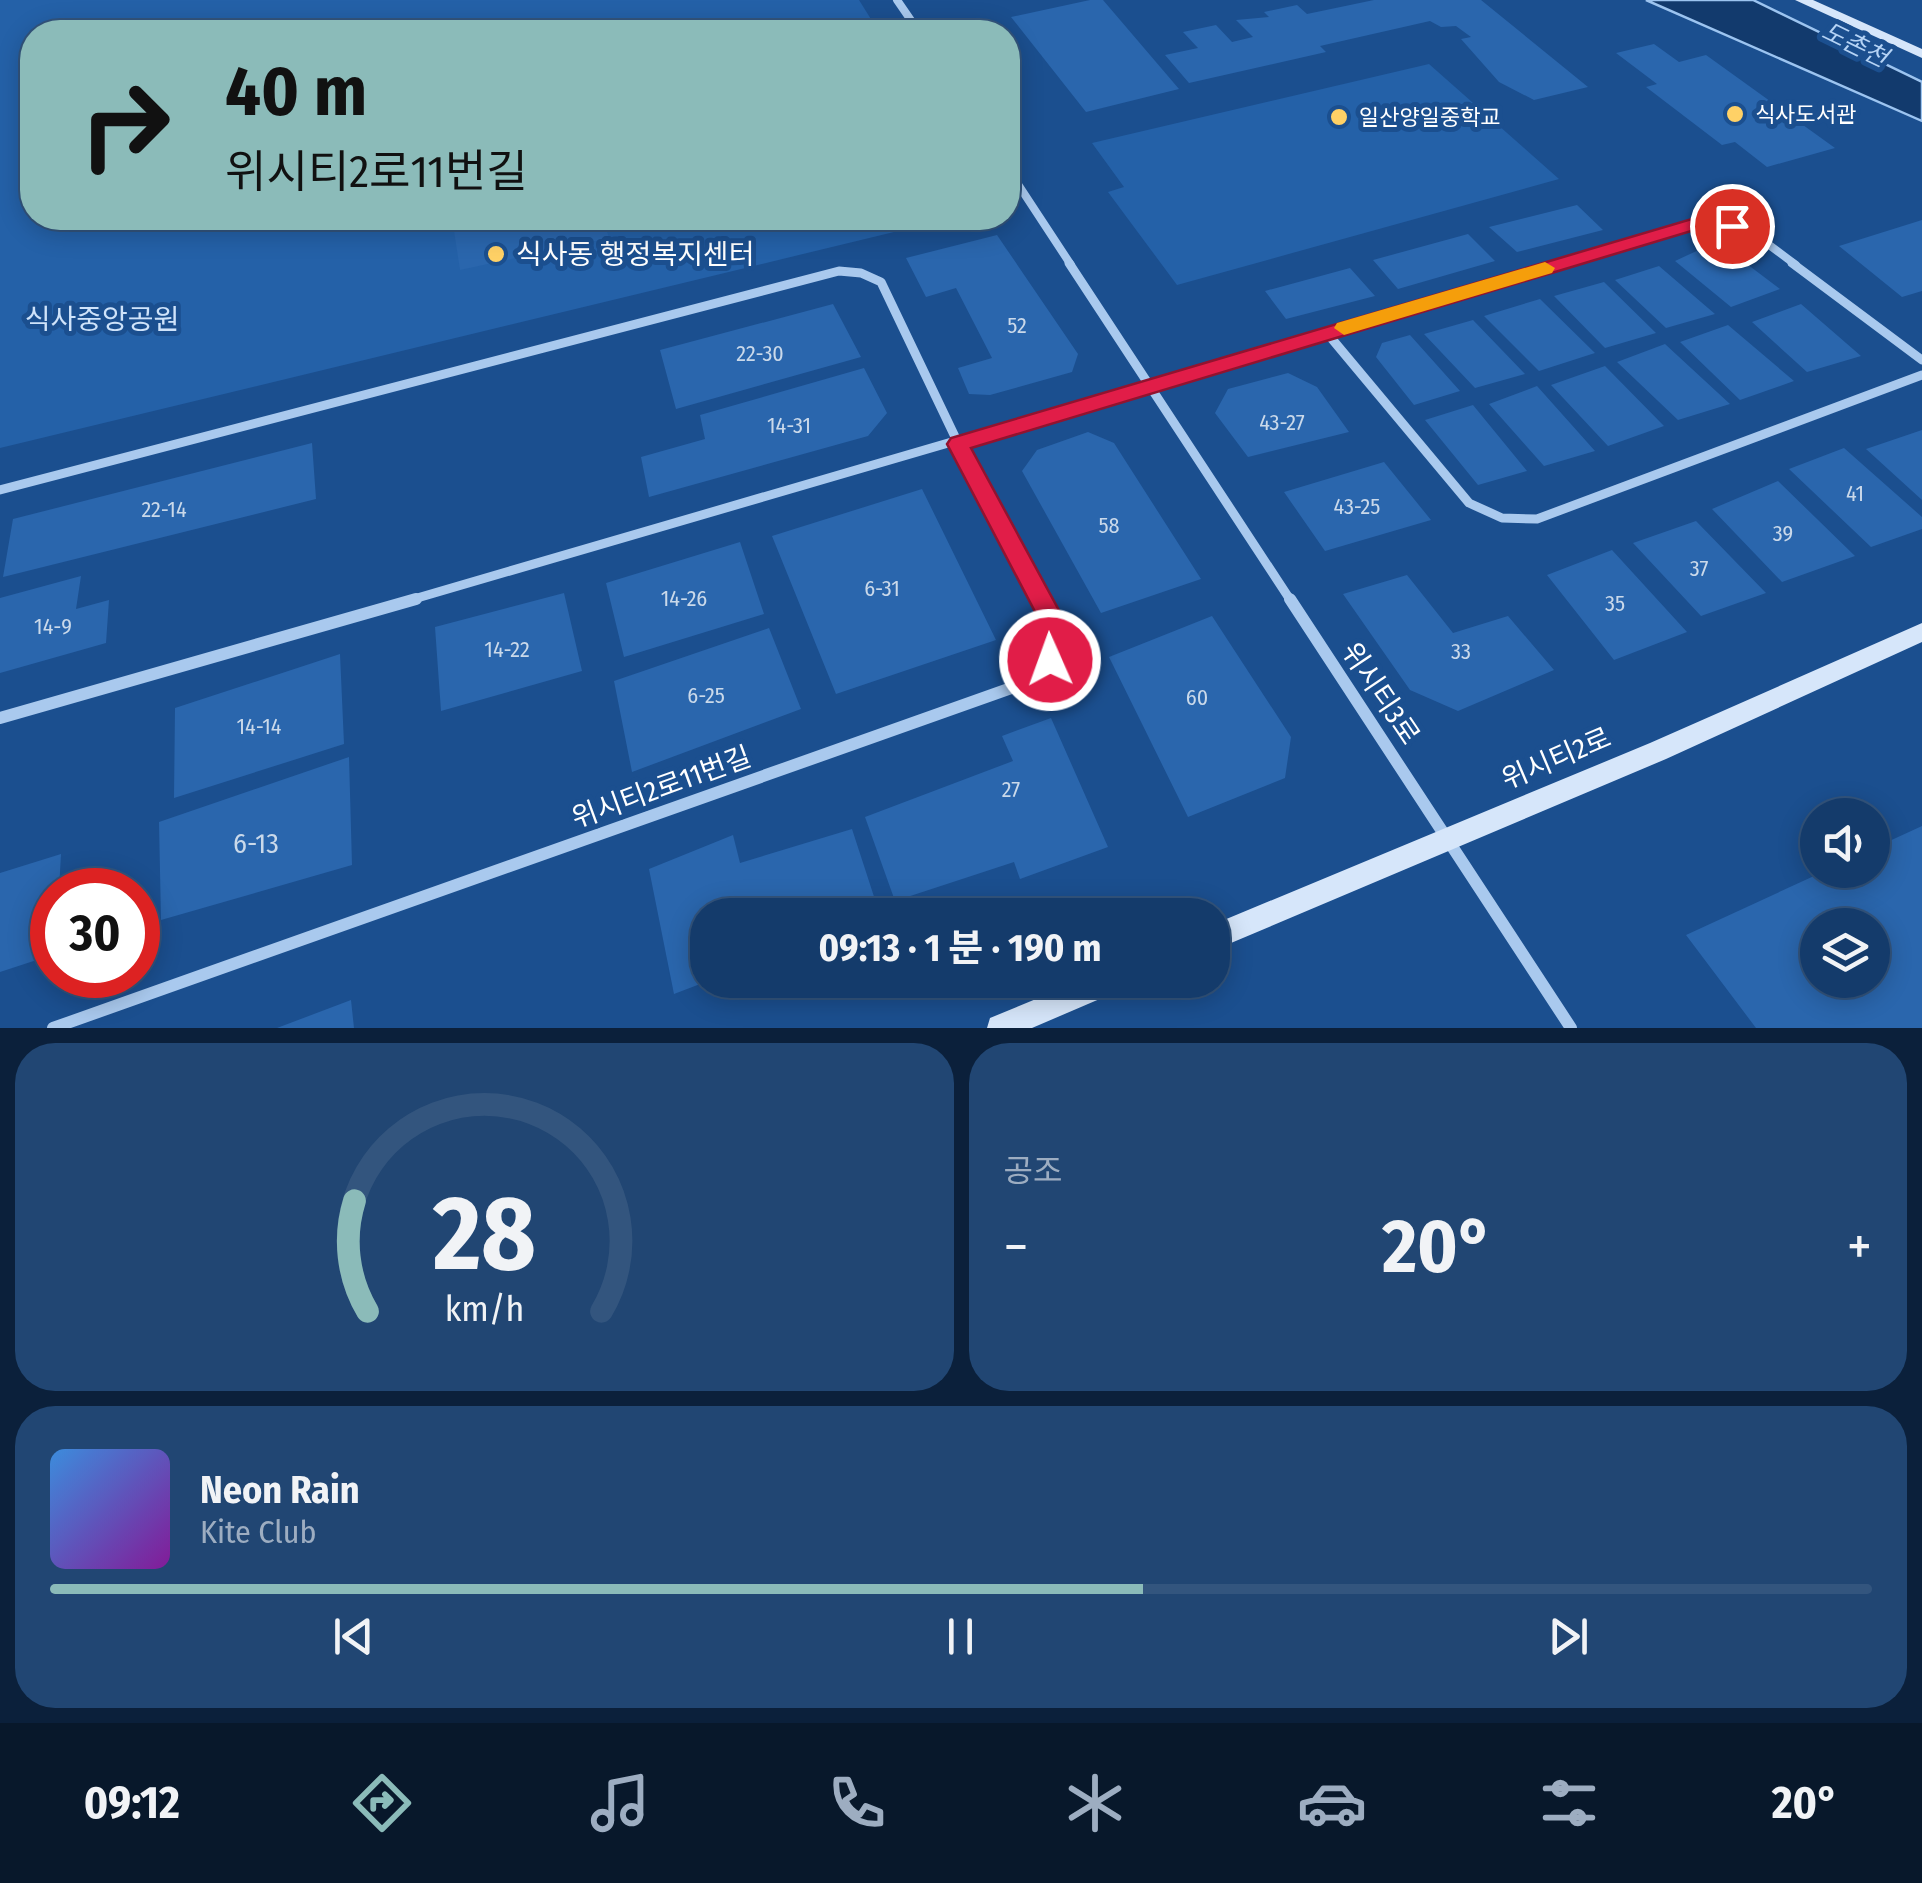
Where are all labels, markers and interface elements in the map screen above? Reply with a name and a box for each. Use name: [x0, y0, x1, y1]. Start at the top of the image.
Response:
water label: 도촌천: [1817, 16, 1895, 75]
text: 40 m: [225, 50, 367, 134]
icon: right: [60, 60, 190, 190]
place label: 식사도서관: [1755, 101, 1856, 128]
marker: 식사도서관: [1724, 103, 1746, 125]
place label: 일산양일중학교: [1359, 104, 1501, 131]
marker: 일산양일중학교: [1328, 106, 1350, 128]
text: 위시티2로11번길: [225, 145, 528, 199]
pin: [1690, 184, 1775, 269]
icon: arrive: [1705, 199, 1760, 254]
place label: 식사동 행정복지센터: [516, 238, 754, 271]
marker: 식사동 행정복지센터: [485, 243, 507, 265]
park label: 식사중앙공원: [25, 303, 179, 336]
house number: 52: [1007, 312, 1027, 339]
house number: 22-30: [736, 340, 784, 367]
house number: 43-27: [1259, 409, 1305, 436]
house number: 14-31: [767, 412, 811, 439]
house number: 41: [1846, 480, 1864, 507]
house number: 43-25: [1334, 493, 1380, 520]
house number: 22-14: [141, 496, 187, 523]
house number: 58: [1098, 512, 1120, 539]
house number: 39: [1773, 520, 1793, 547]
house number: 37: [1690, 555, 1708, 582]
house number: 6-31: [864, 575, 900, 602]
house number: 14-26: [661, 585, 707, 612]
house number: 35: [1605, 590, 1625, 617]
position arrow: [998, 608, 1102, 712]
house number: 14-9: [34, 613, 72, 640]
house number: 14-22: [484, 636, 530, 663]
street label: 위시티3로: [1335, 636, 1427, 750]
house number: 33: [1451, 638, 1471, 665]
house number: 6-25: [687, 682, 725, 709]
house number: 60: [1186, 684, 1208, 711]
house number: 14-14: [236, 713, 282, 740]
street label: 위시티2로: [1497, 721, 1616, 796]
street label: 위시티2로11번길: [567, 740, 755, 835]
house number: 27: [1002, 776, 1020, 803]
map controls: [1800, 798, 1890, 998]
button: sound: [1800, 798, 1890, 888]
house number: 6-13: [233, 827, 279, 860]
speed limit sign: 30: [30, 868, 160, 998]
button: layers: [1800, 908, 1890, 998]
text: 09:13 · 1 분 · 190 m: [819, 925, 1101, 971]
text: 공조: [1004, 1152, 1062, 1190]
text: 28: [432, 1172, 536, 1297]
text: 20°: [1382, 1202, 1493, 1292]
text: −: [1004, 1214, 1028, 1280]
text: +: [1847, 1214, 1872, 1280]
text: km/h: [444, 1288, 524, 1330]
text: Neon Rain: [200, 1467, 360, 1513]
text: Kite Club: [200, 1513, 316, 1551]
icon: previous: [326, 1609, 381, 1664]
icon: pause: [933, 1609, 988, 1664]
icon: next: [1541, 1609, 1596, 1664]
icon: directions: [347, 1768, 417, 1838]
icon: music: [585, 1768, 655, 1838]
icon: phone: [822, 1768, 892, 1838]
icon: climate: [1060, 1768, 1130, 1838]
icon: car: [1297, 1768, 1367, 1838]
icon: filters: [1534, 1768, 1604, 1838]
text: 09:12: [84, 1776, 180, 1830]
text: 20°: [1772, 1776, 1838, 1830]

